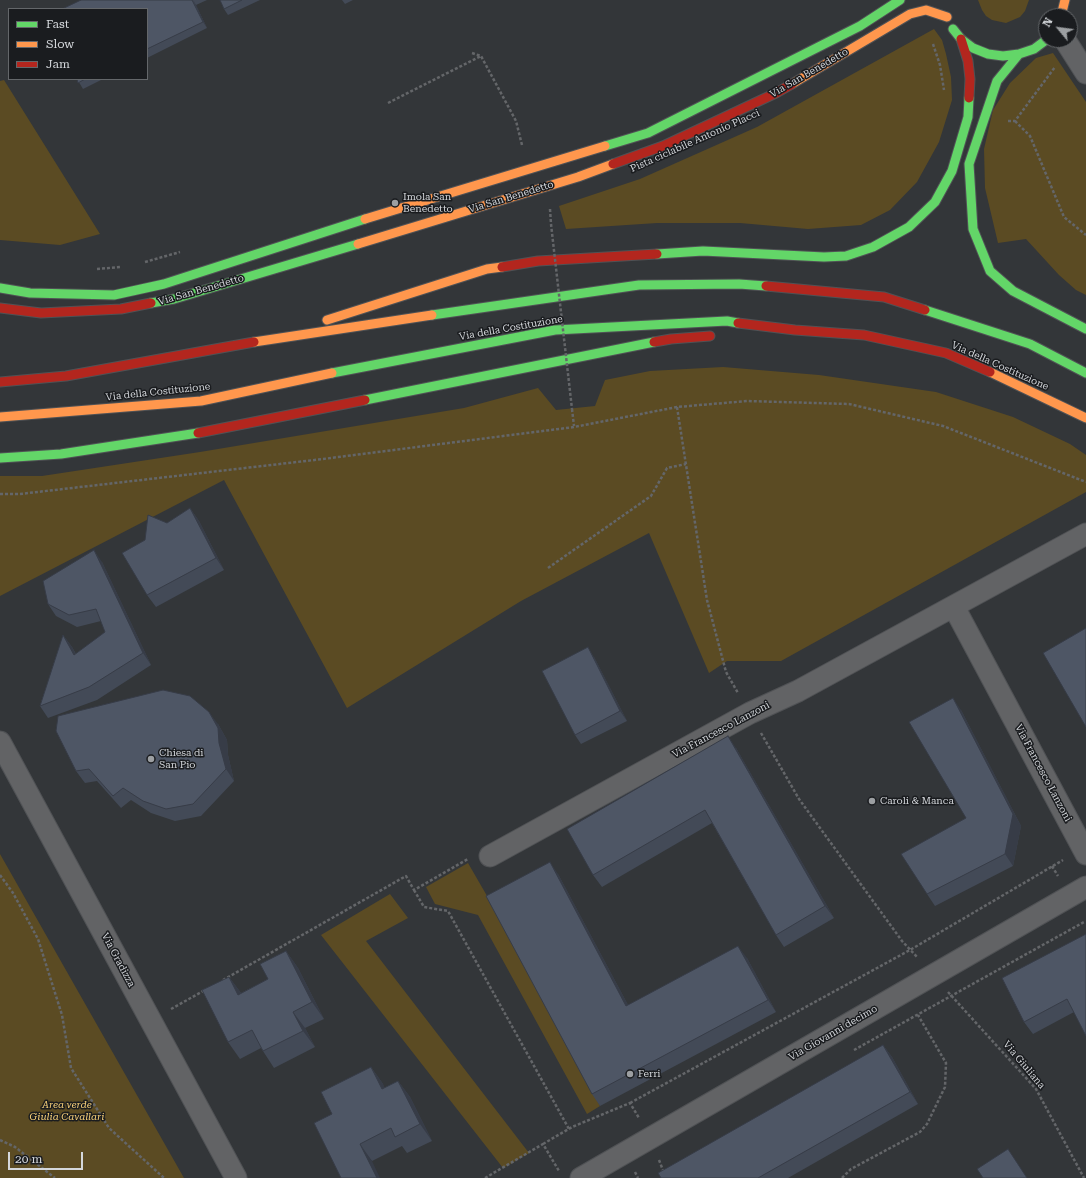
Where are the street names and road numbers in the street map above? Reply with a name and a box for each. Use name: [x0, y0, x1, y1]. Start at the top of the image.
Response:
street label: Via San Benedetto: [768, 46, 850, 100]
street label: Pista ciclabile Antonio Placci: [628, 107, 762, 175]
street label: Via San Benedetto: [467, 178, 555, 216]
street label: Via San Benedetto: [157, 272, 245, 308]
street label: Via della Costituzione: [458, 313, 564, 343]
street label: Via della Costituzione: [950, 339, 1050, 393]
street label: Via della Costituzione: [105, 381, 211, 403]
street label: Via Francesco Lanzoni: [670, 699, 772, 761]
street label: Via Francesco Lanzoni: [1012, 722, 1074, 824]
street label: Via Gradizza: [99, 931, 137, 989]
street label: Via Giovanni decimo: [786, 1003, 880, 1063]
street label: Via Giuliana: [1000, 1039, 1048, 1091]

